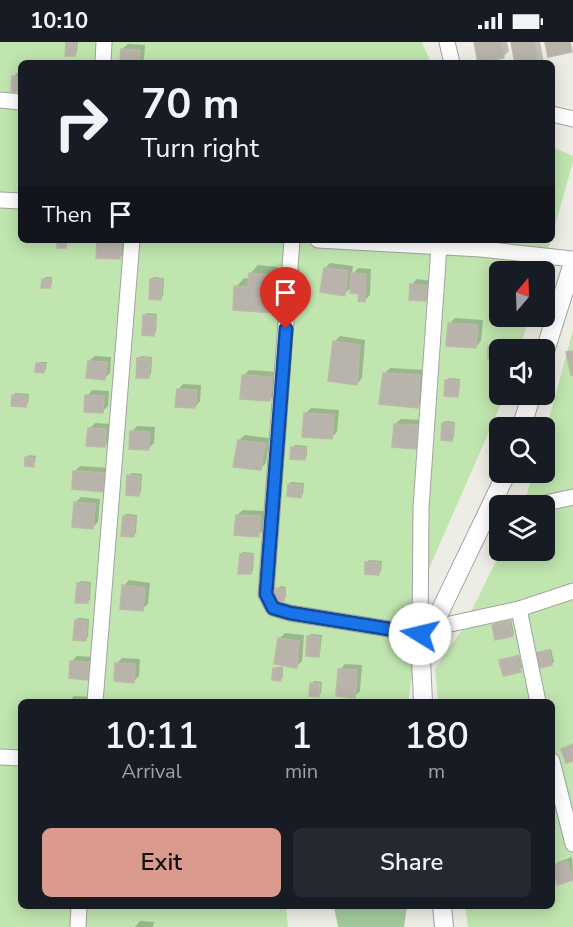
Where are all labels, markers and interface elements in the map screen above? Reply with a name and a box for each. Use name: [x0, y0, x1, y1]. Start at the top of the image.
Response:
text: 10:10: [30, 6, 88, 36]
text: 70 m: [141, 76, 240, 133]
icon: right: [42, 84, 120, 162]
text: Turn right: [141, 130, 259, 167]
icon: arrive: [104, 198, 137, 231]
text: Then: [42, 200, 92, 230]
north arrow: [489, 261, 555, 327]
map controls: [489, 261, 555, 561]
pin: [260, 267, 311, 329]
icon: arrive: [269, 276, 302, 309]
button: sound: [489, 339, 555, 405]
button: search: [489, 417, 555, 483]
button: layers: [489, 495, 555, 561]
position arrow: [388, 602, 452, 666]
text: 10:11: [104, 712, 199, 761]
text: 1: [291, 712, 312, 761]
text: 180: [404, 712, 469, 761]
text: Arrival: [121, 758, 182, 785]
text: min: [285, 758, 318, 785]
text: m: [428, 758, 445, 785]
button: Exit: [42, 828, 281, 897]
button: Share: [293, 828, 531, 897]

